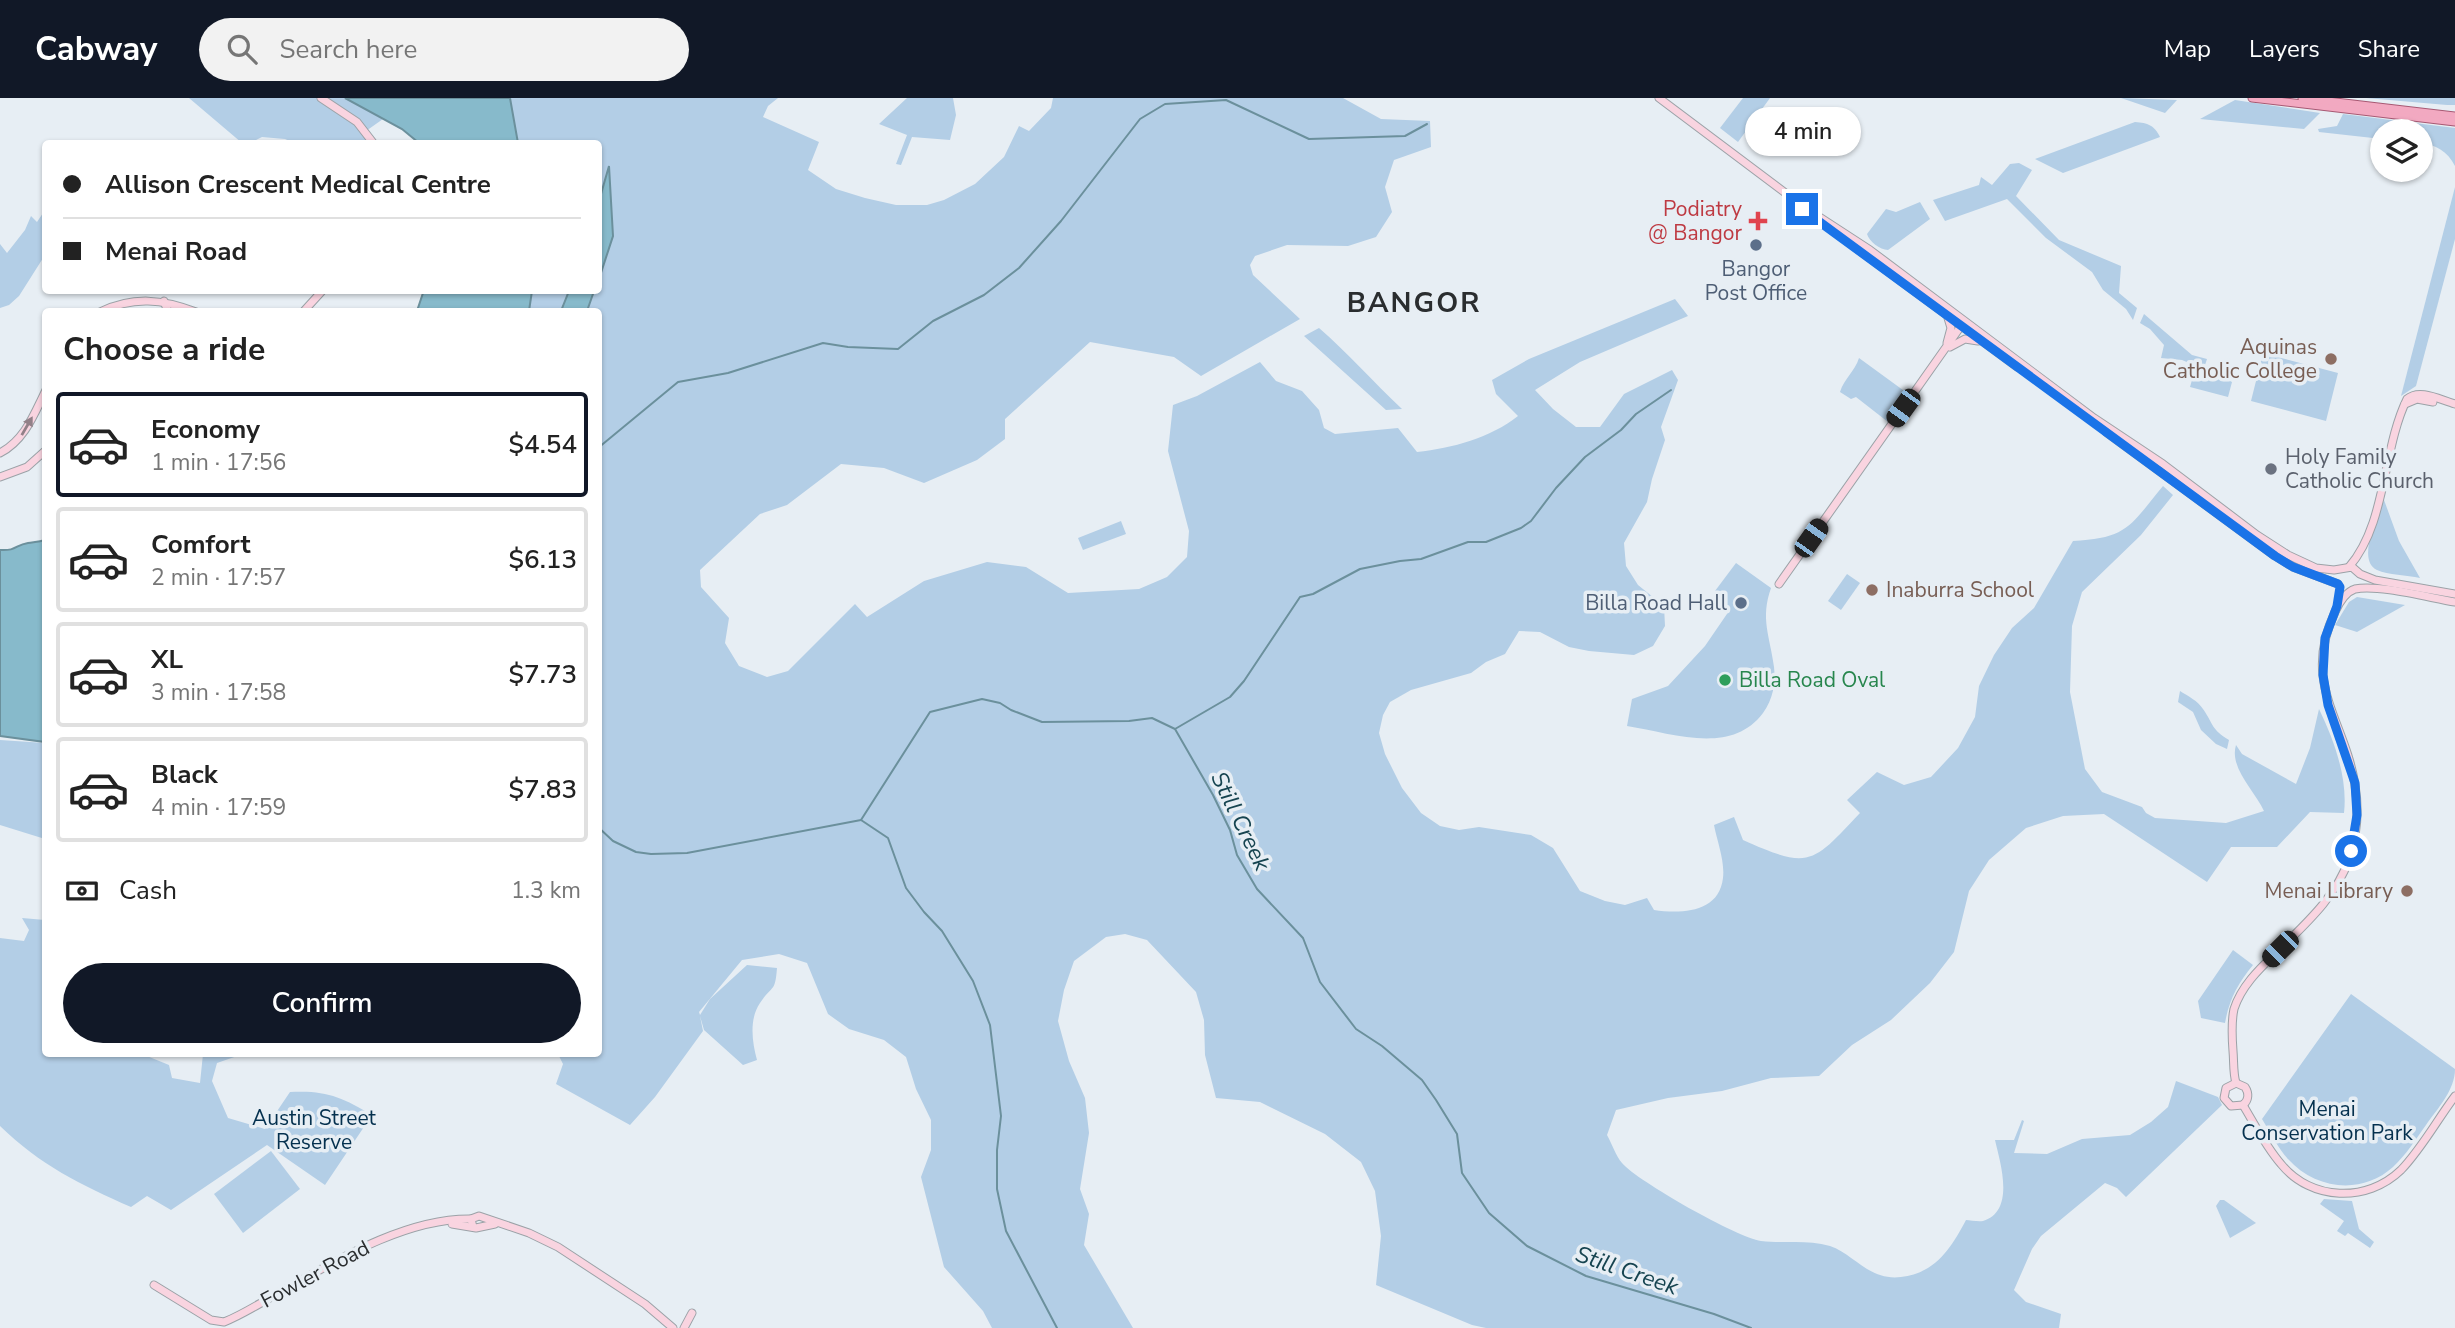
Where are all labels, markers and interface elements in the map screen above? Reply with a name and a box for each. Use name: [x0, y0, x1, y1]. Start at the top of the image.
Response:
search box: [199, 18, 689, 81]
text: Cabway: [35, 27, 157, 72]
icon: search: [223, 30, 261, 68]
text: Search here: [279, 32, 417, 67]
text: Map: [2164, 33, 2211, 65]
text: Layers: [2249, 33, 2320, 65]
text: Share: [2358, 33, 2420, 65]
callout: 4 min: [1744, 108, 1860, 156]
text: 4 min: [1774, 116, 1832, 147]
map controls: [2370, 119, 2433, 182]
button: layers: [2370, 119, 2433, 182]
text: Allison Crescent Medical Centre: [105, 167, 491, 202]
route end: [1786, 193, 1818, 225]
place label: Podiatry @ Bangor: [1648, 195, 1742, 247]
marker: Podiatry @ Bangor: [1748, 211, 1768, 231]
text: Menai Road: [105, 234, 247, 269]
marker: Bangor Post Office: [1748, 237, 1764, 253]
place label: Bangor Post Office: [1705, 255, 1807, 307]
district label: BANGOR: [1347, 284, 1481, 322]
text: Choose a ride: [63, 328, 265, 371]
place label: Aquinas Catholic College: [2163, 333, 2317, 385]
marker: Aquinas Catholic College: [2323, 351, 2339, 367]
car: [1883, 385, 1924, 431]
text: Economy: [151, 412, 260, 447]
icon: car: [67, 413, 130, 476]
one-way arrow: [21, 416, 33, 435]
text: $4.54: [508, 427, 577, 462]
place label: Holy Family Catholic Church: [2285, 443, 2434, 495]
text: 1 min · 17:56: [151, 447, 286, 478]
marker: Holy Family Catholic Church: [2263, 461, 2279, 477]
car: [1791, 515, 1832, 561]
text: Comfort: [151, 527, 251, 562]
icon: car: [67, 528, 130, 591]
text: $6.13: [508, 542, 577, 577]
text: 2 min · 17:57: [151, 562, 286, 593]
place label: Inaburra School: [1886, 576, 2035, 604]
marker: Inaburra School: [1864, 582, 1880, 598]
place label: Billa Road Hall: [1585, 589, 1728, 617]
marker: Billa Road Hall: [1733, 595, 1749, 611]
text: XL: [151, 642, 183, 677]
icon: car: [67, 643, 130, 706]
text: $7.73: [508, 657, 577, 692]
place label: Billa Road Oval: [1739, 666, 1886, 694]
marker: Billa Road Oval: [1717, 672, 1733, 688]
text: 3 min · 17:58: [151, 677, 286, 708]
text: Black: [151, 757, 218, 792]
icon: car: [67, 758, 130, 821]
water label: Still Creek: [1203, 767, 1278, 876]
text: $7.83: [508, 772, 577, 807]
text: 4 min · 17:59: [151, 792, 286, 823]
route start: [2335, 835, 2367, 867]
icon: cash: [63, 872, 101, 910]
text: Cash: [119, 873, 177, 908]
text: 1.3 km: [511, 875, 581, 906]
place label: Menai Library: [2265, 877, 2393, 905]
marker: Menai Library: [2399, 883, 2415, 899]
car: [2258, 927, 2303, 971]
button: Confirm: [63, 963, 581, 1043]
park label: Menai Conservation Park: [2241, 1095, 2413, 1147]
park label: Austin Street Reserve: [252, 1104, 377, 1156]
street label: Fowler Road: [256, 1234, 374, 1314]
water label: Still Creek: [1571, 1238, 1683, 1303]

